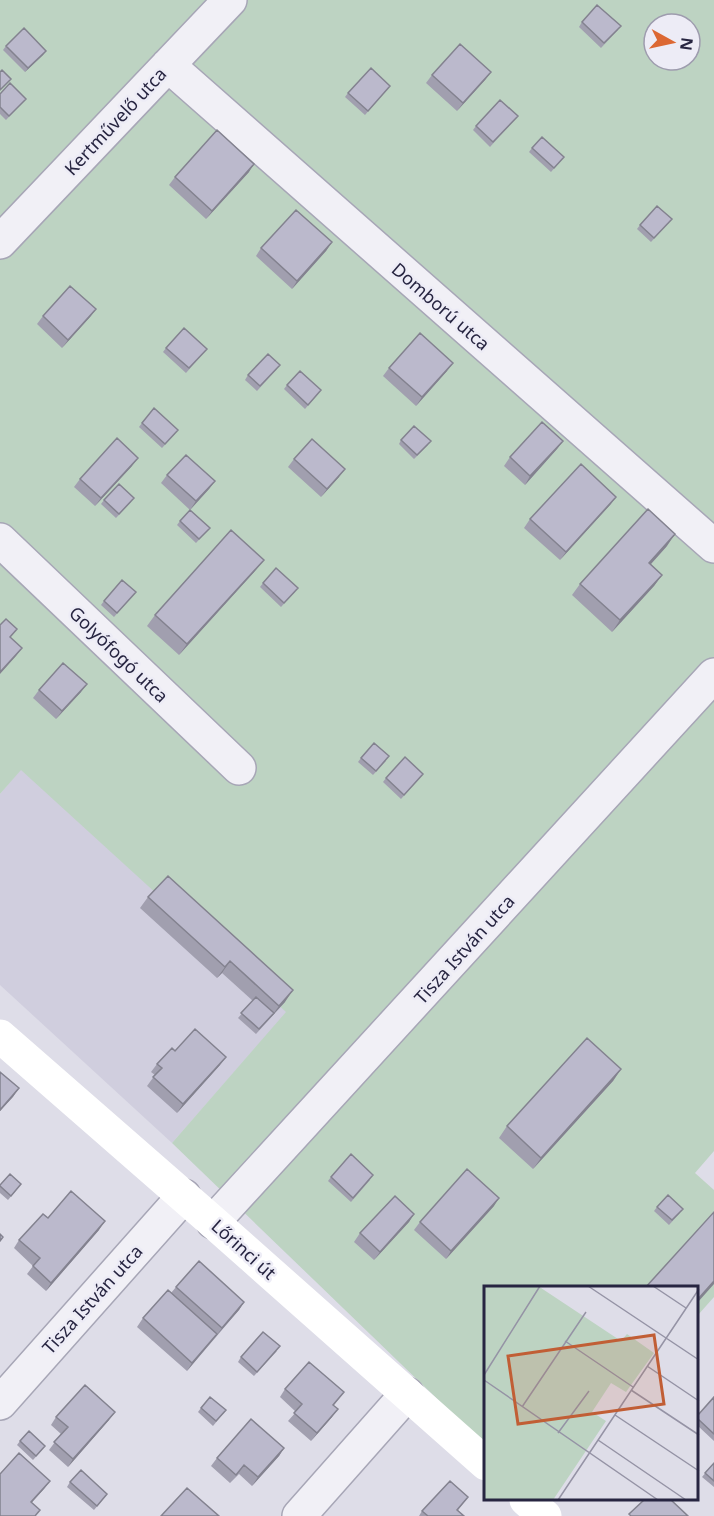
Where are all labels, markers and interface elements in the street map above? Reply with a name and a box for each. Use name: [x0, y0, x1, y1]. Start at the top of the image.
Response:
north arrow: [642, 12, 702, 72]
text: N: [675, 36, 699, 52]
street label: Kertművelő utca: [59, 62, 171, 180]
street label: Domború utca: [387, 257, 495, 355]
street label: Golyófogó utca: [64, 601, 174, 707]
street label: Tisza István utca: [409, 889, 519, 1009]
street label: Lőrinci út: [207, 1214, 282, 1285]
street label: Tisza István utca: [37, 1239, 147, 1359]
inset map: [484, 1286, 699, 1501]

